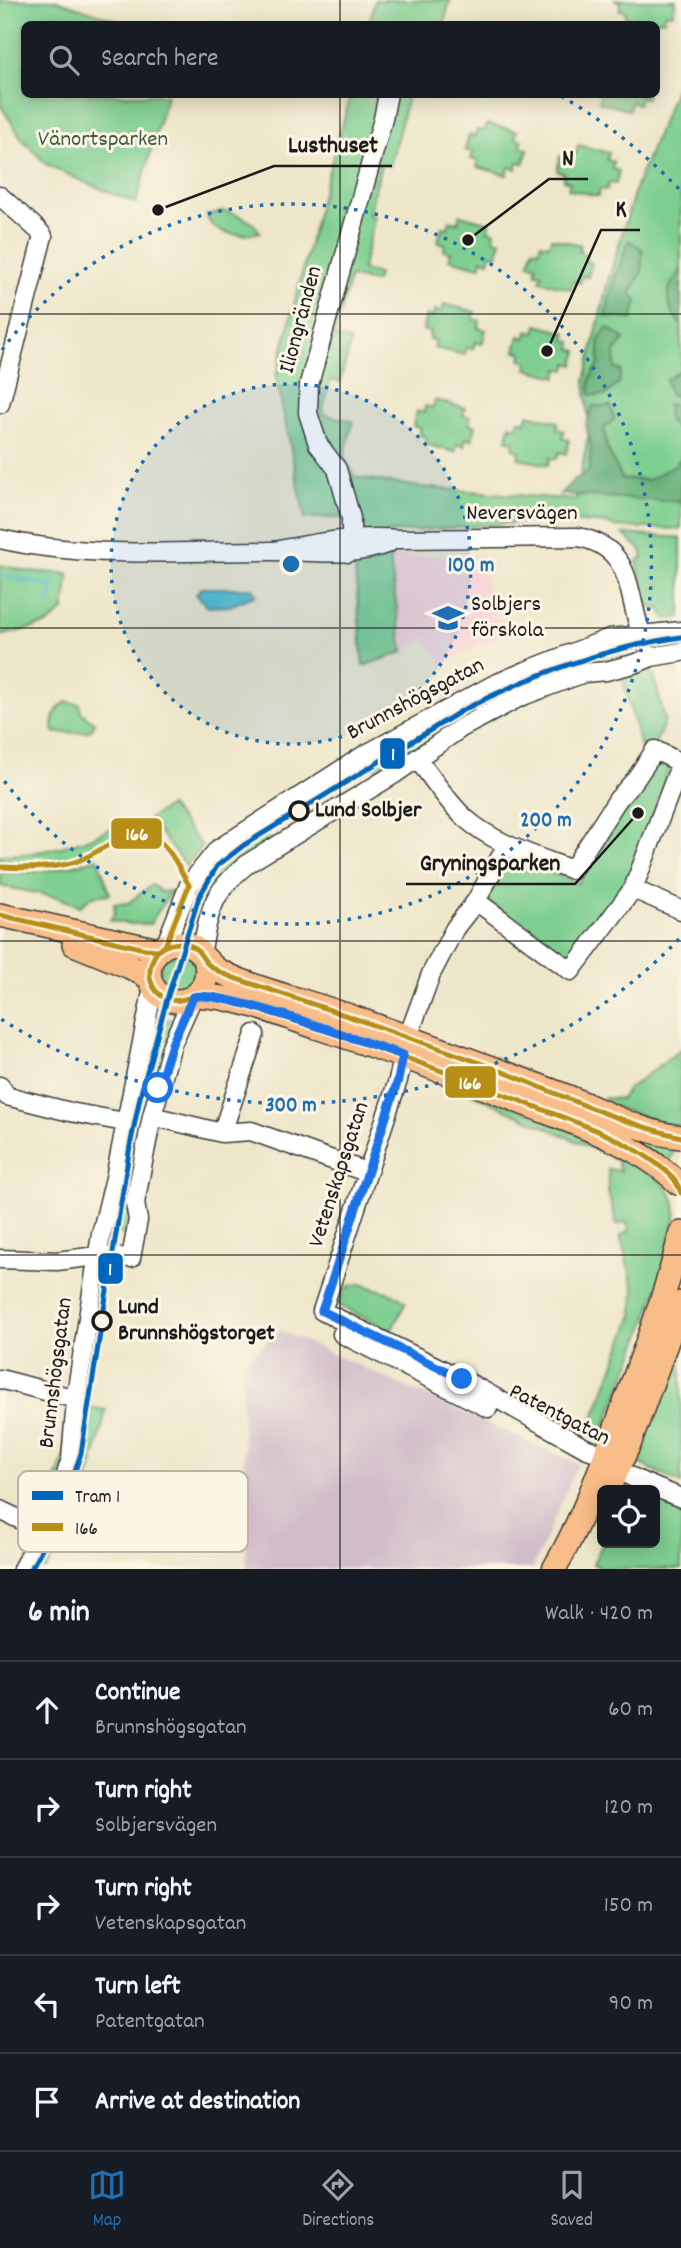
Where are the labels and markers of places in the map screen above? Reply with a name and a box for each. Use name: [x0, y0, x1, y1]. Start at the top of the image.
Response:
callout: Lusthuset: [274, 121, 392, 166]
callout: N: [549, 134, 588, 179]
callout: K: [601, 185, 640, 230]
centre of rings: [279, 552, 303, 576]
place label: Solbjers förskola: [471, 589, 545, 648]
school or university icon: Solbjers förskola: [431, 601, 465, 635]
place label: Lund Solbjer: [315, 795, 422, 828]
marker: Lund Solbjer: [289, 801, 309, 821]
callout: Gryningsparken: [406, 839, 575, 884]
place label: Lund Brunnshögstorget: [118, 1292, 275, 1351]
marker: Lund Brunnshögstorget: [92, 1311, 112, 1331]

